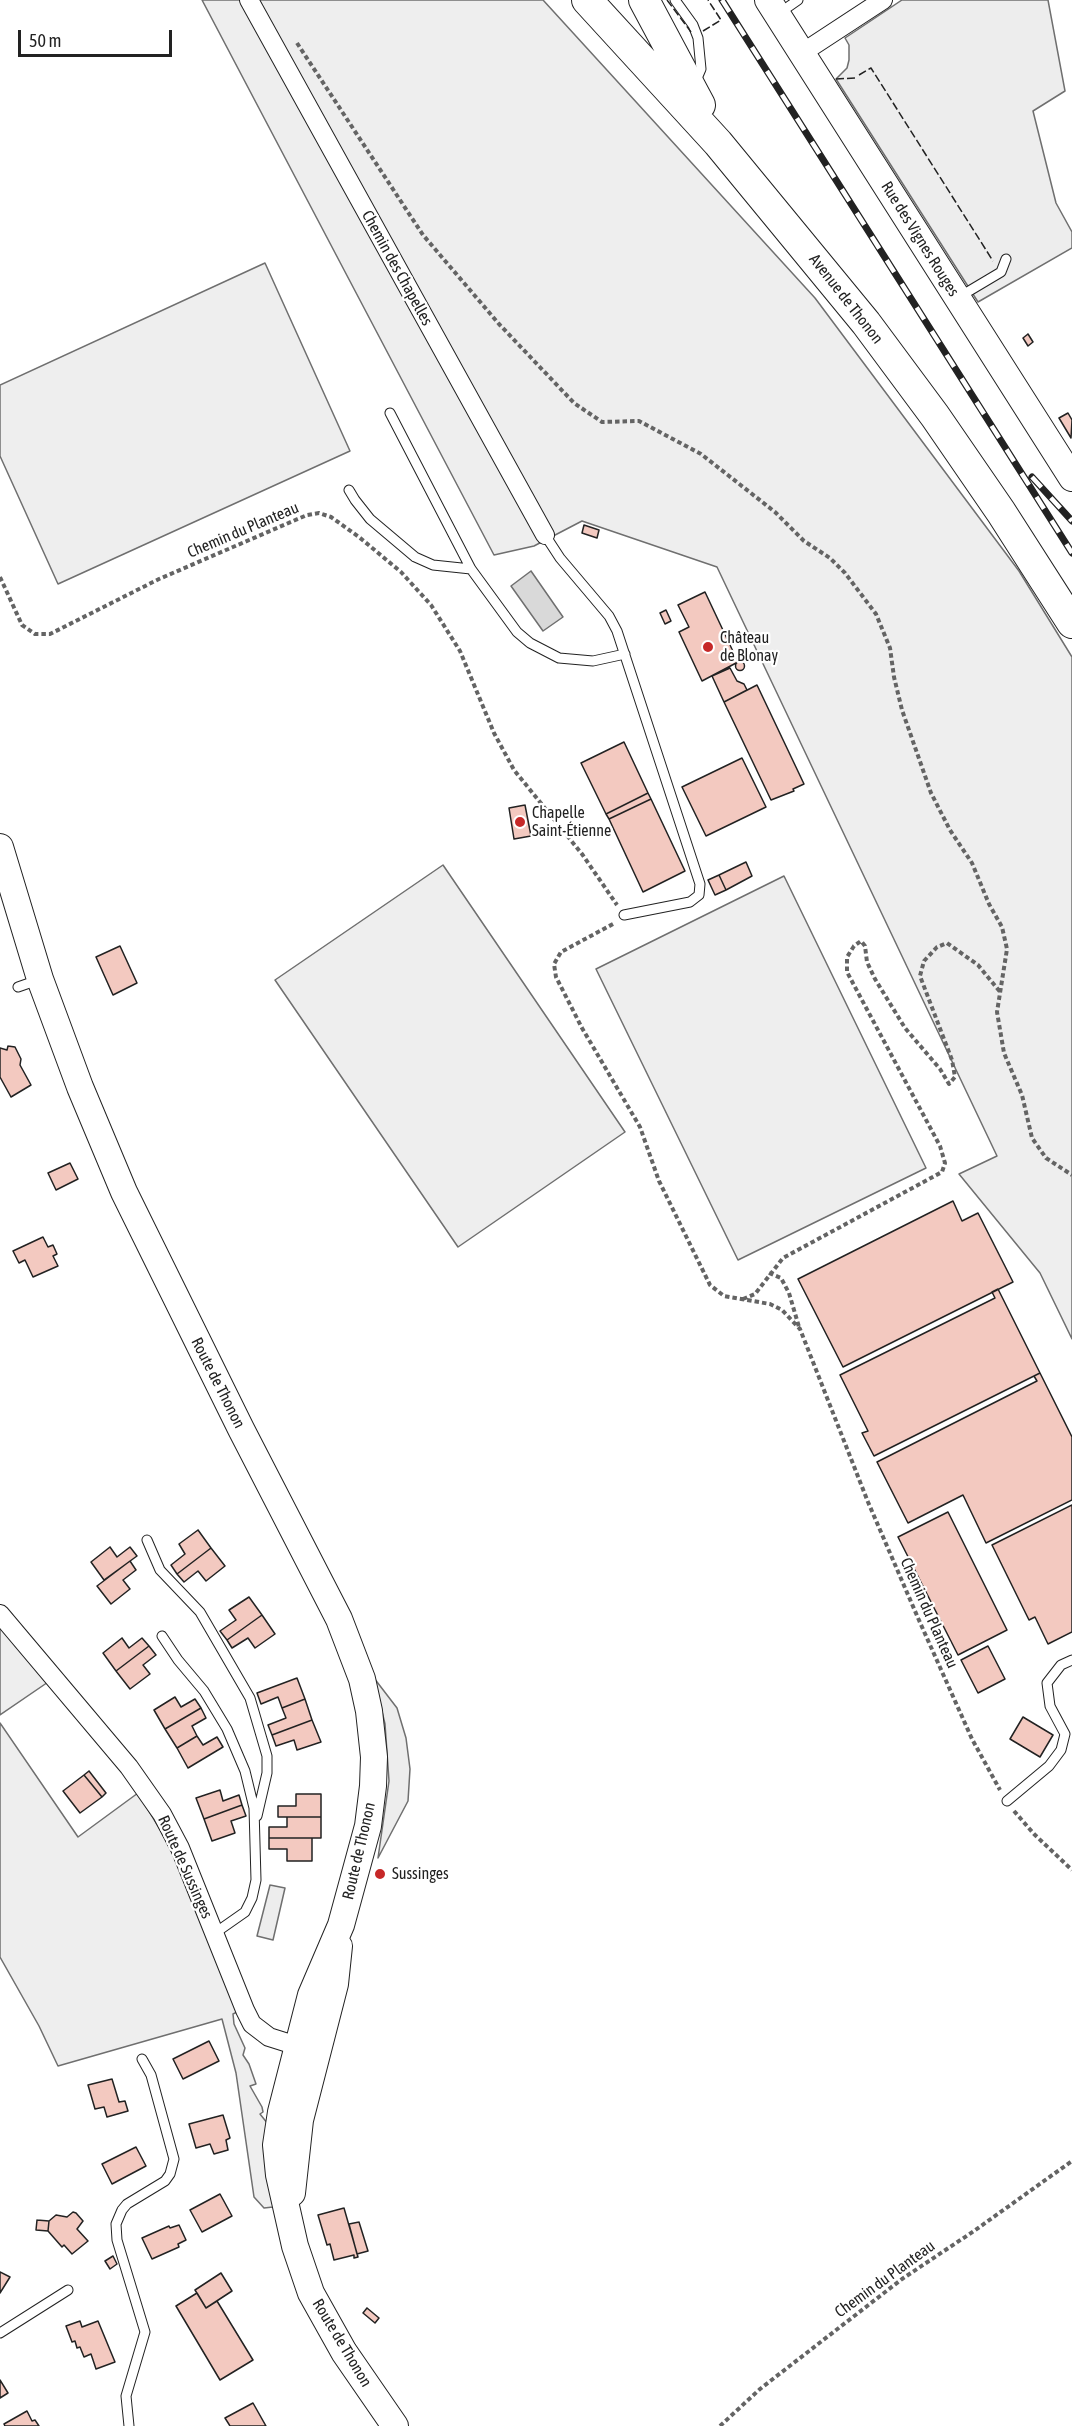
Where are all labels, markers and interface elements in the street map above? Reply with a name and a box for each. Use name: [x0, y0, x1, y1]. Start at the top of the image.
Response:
scale bar: [21, 18, 176, 56]
text: 50 m: [29, 30, 61, 51]
street label: Rue des Vignes Rouges: [877, 178, 963, 300]
street label: Chemin des Chapelles: [357, 207, 437, 329]
street label: Avenue de Thonon: [805, 250, 887, 348]
street label: Chemin du Planteau: [184, 498, 302, 562]
place label: Château de Blonay: [720, 628, 778, 666]
marker: Château de Blonay: [701, 640, 715, 654]
place label: Chapelle Saint-Étienne: [532, 803, 611, 841]
marker: Chapelle Saint-Étienne: [513, 815, 527, 829]
street label: Route de Thonon: [187, 1334, 249, 1432]
street label: Chemin du Planteau: [896, 1555, 962, 1671]
street label: Route de Thonon: [338, 1801, 380, 1901]
street label: Route de Sussinges: [154, 1812, 216, 1922]
place label: Sussinges: [392, 1864, 449, 1884]
marker: Sussinges: [373, 1867, 387, 1881]
street label: Chemin du Planteau: [831, 2236, 939, 2322]
street label: Route de Thonon: [308, 2296, 376, 2390]

